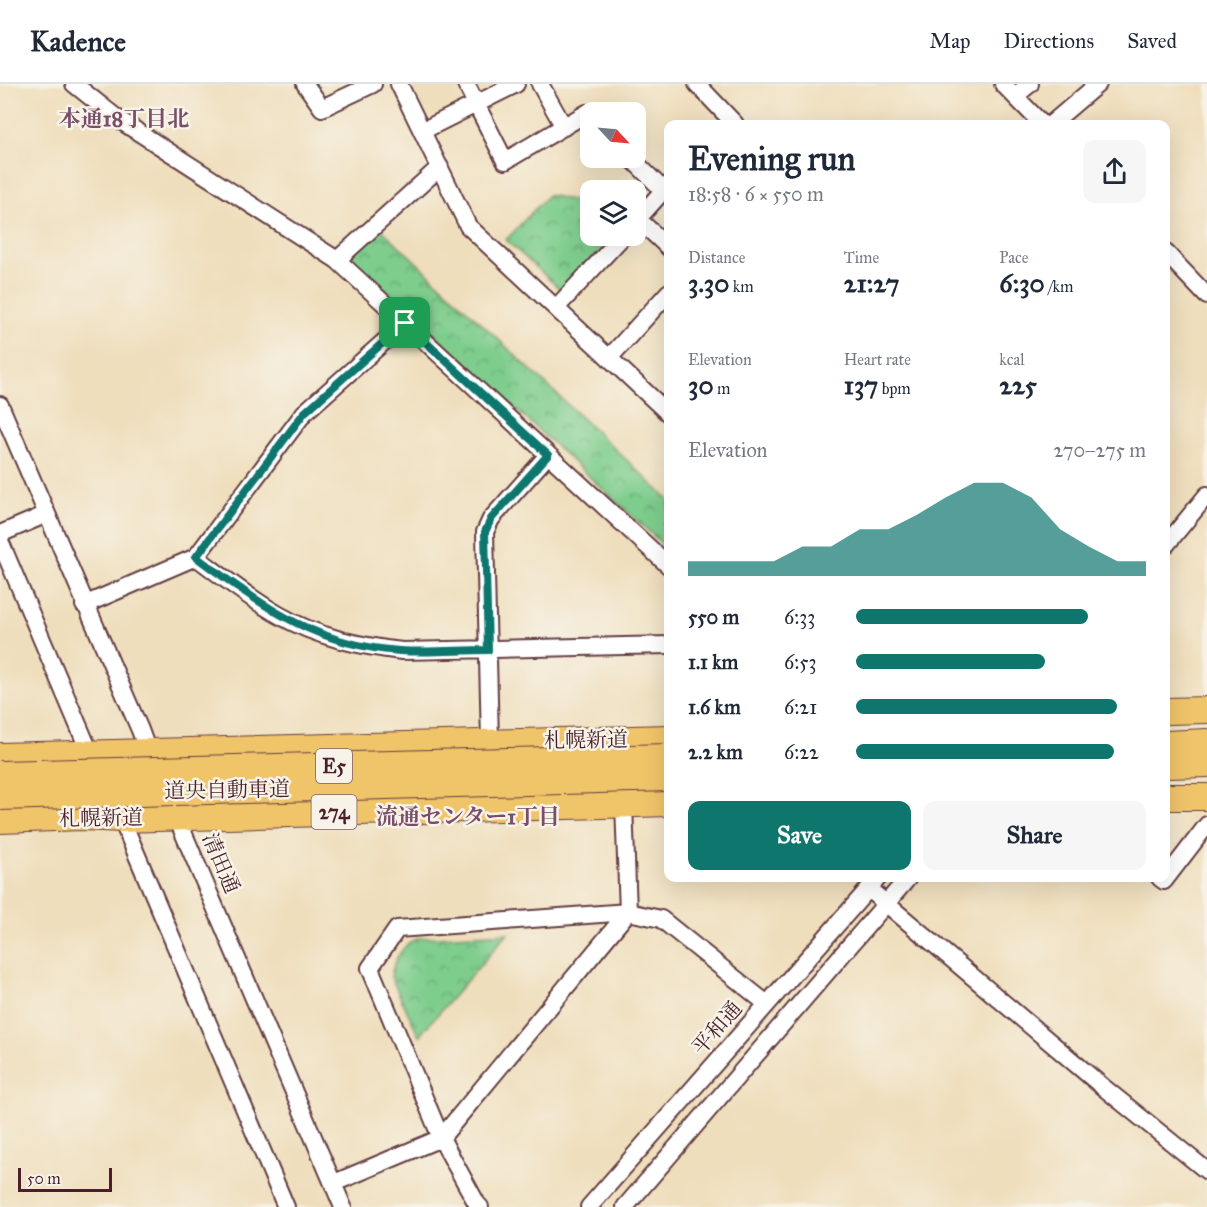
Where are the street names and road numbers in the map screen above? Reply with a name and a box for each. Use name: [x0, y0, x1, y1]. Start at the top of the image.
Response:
street label: 札幌新道: [544, 726, 628, 754]
road number: E5: [316, 749, 352, 783]
street label: 道央自動車道: [164, 776, 290, 804]
road number: 274: [312, 795, 356, 829]
street label: 札幌新道: [59, 804, 143, 832]
street label: 清田通: [197, 829, 245, 897]
street label: 平和通: [687, 996, 747, 1060]

